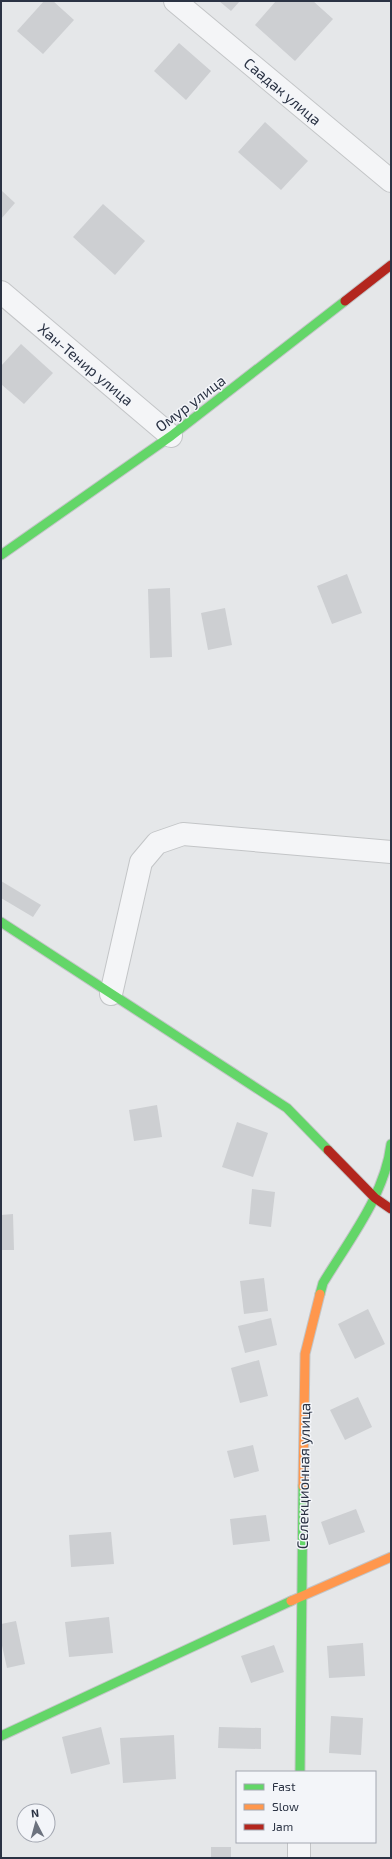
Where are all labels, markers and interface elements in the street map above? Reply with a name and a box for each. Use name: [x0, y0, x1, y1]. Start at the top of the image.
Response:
street label: Саадак улица: [240, 53, 325, 129]
street label: Хан-Тенир улица: [34, 319, 137, 410]
street label: Омур улица: [151, 371, 229, 436]
street label: Селекционная улица: [293, 1403, 314, 1549]
legend: [236, 1771, 376, 1843]
text: Fast: [272, 1779, 296, 1793]
text: Slow: [272, 1799, 299, 1813]
north arrow: [16, 1803, 56, 1843]
text: N: [30, 1806, 40, 1819]
text: Jam: [272, 1819, 293, 1833]

